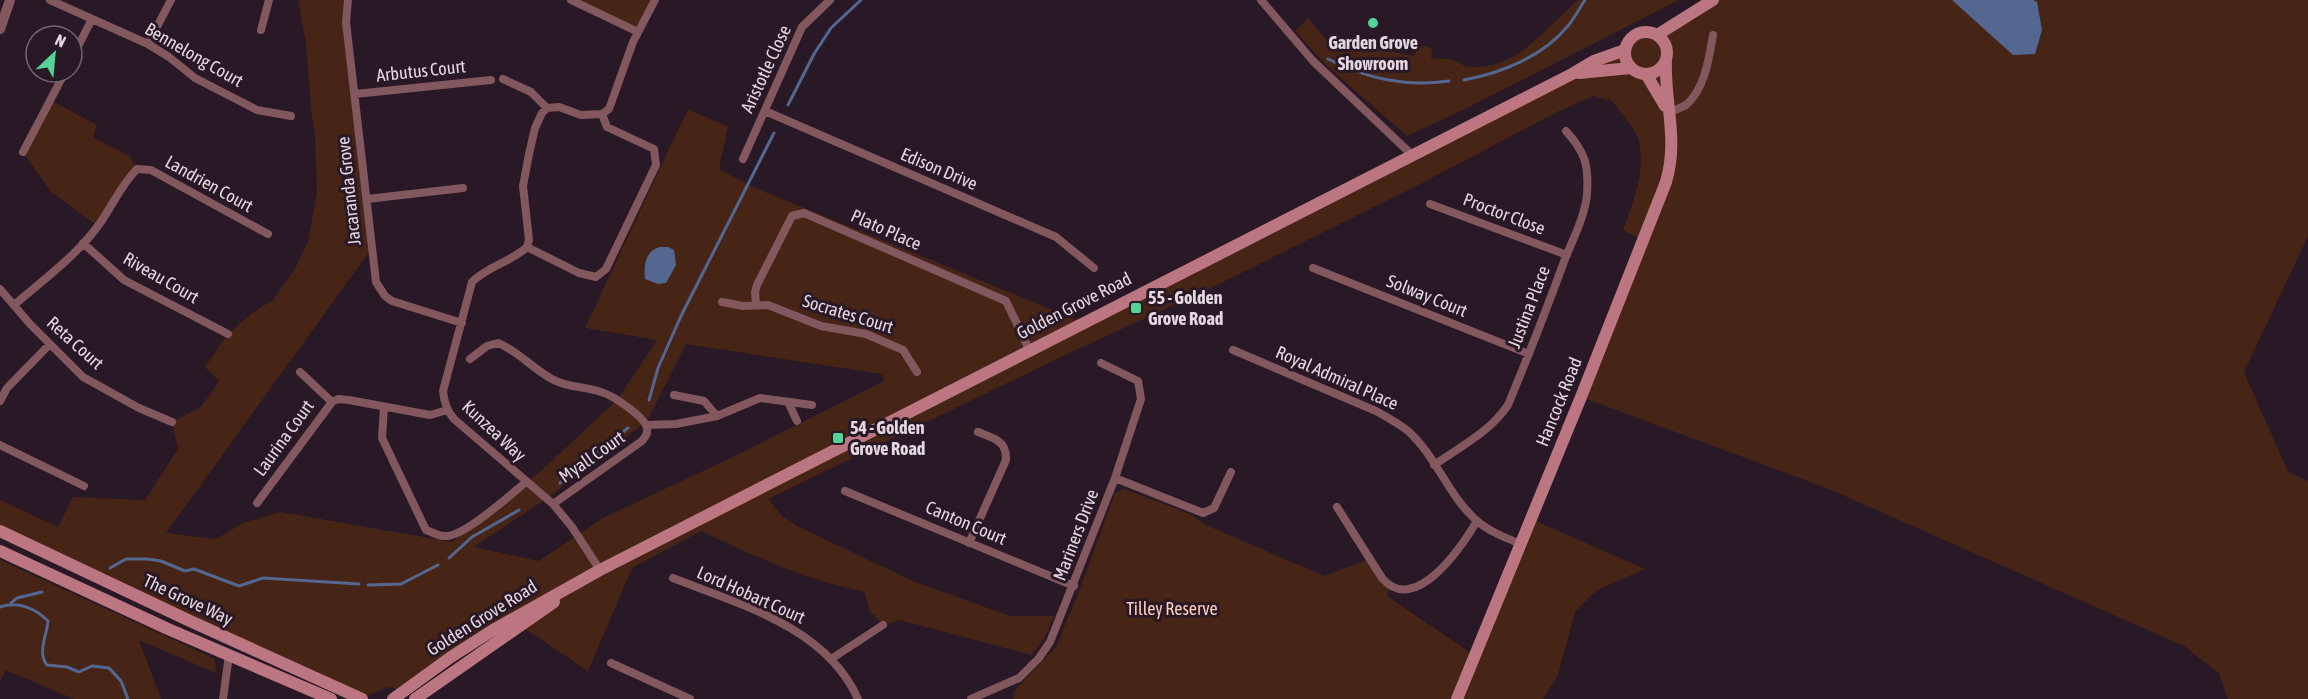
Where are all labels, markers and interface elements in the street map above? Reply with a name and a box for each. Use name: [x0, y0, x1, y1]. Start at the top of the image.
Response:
marker: Garden Grove Showroom: [1366, 16, 1380, 30]
street label: Bennelong Court: [141, 18, 247, 91]
street label: Aristotle Close: [736, 22, 795, 116]
north arrow: [24, 24, 84, 84]
text: N: [52, 30, 69, 51]
place label: Garden Grove Showroom: [1328, 32, 1418, 74]
street label: Arbutus Court: [375, 55, 467, 86]
street label: Jacaranda Grove: [332, 136, 365, 246]
street label: Edison Drive: [898, 143, 981, 194]
street label: Landrien Court: [162, 151, 257, 216]
street label: Proctor Close: [1460, 188, 1548, 239]
street label: Plato Place: [848, 205, 925, 254]
street label: Riveau Court: [120, 248, 203, 308]
street label: Justina Place: [1503, 263, 1554, 351]
street label: Golden Grove Road: [1013, 268, 1135, 343]
street label: Solway Court: [1384, 270, 1471, 321]
place label: 55 - Golden Grove Road: [1148, 287, 1223, 329]
street label: Socrates Court: [800, 290, 896, 337]
marker: 55 - Golden Grove Road: [1129, 301, 1143, 315]
street label: Reta Court: [43, 312, 108, 373]
street label: Royal Admiral Place: [1273, 341, 1402, 414]
street label: Hancock Road: [1531, 354, 1586, 449]
street label: Laurina Court: [249, 396, 318, 480]
street label: Kunzea Way: [458, 396, 531, 465]
place label: 54 - Golden Grove Road: [850, 417, 925, 459]
street label: Myall Court: [555, 426, 629, 487]
marker: 54 - Golden Grove Road: [831, 431, 845, 445]
street label: Mariners Drive: [1049, 486, 1103, 583]
street label: Canton Court: [923, 496, 1010, 549]
street label: Lord Hobart Court: [694, 561, 808, 628]
street label: The Grove Way: [140, 570, 236, 629]
street label: Golden Grove Road: [423, 575, 541, 660]
park label: Tilley Reserve: [1126, 598, 1218, 619]

